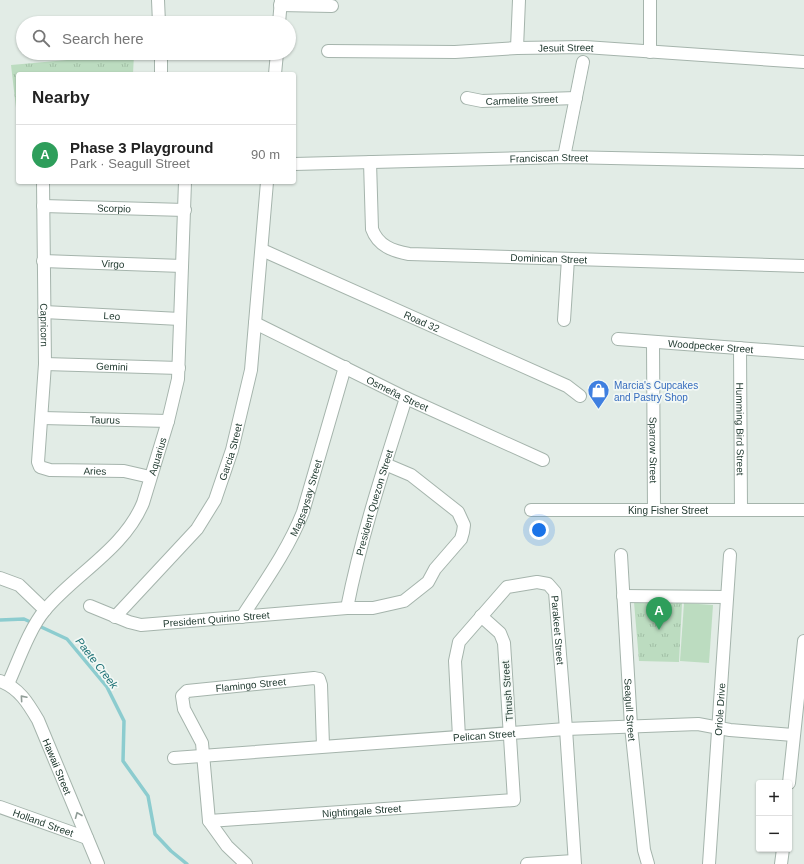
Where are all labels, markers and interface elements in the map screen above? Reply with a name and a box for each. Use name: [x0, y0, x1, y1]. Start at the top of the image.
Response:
search box: [16, 16, 296, 60]
icon: search: [30, 27, 52, 49]
text: Search here: [62, 30, 144, 47]
street label: Jesuit Street: [538, 42, 594, 54]
text: Nearby: [32, 88, 90, 107]
street label: Carmelite Street: [485, 94, 558, 107]
text: Phase 3 Playground: [70, 139, 213, 156]
text: A: [40, 147, 50, 162]
text: 90 m: [251, 147, 280, 162]
street label: Franciscan Street: [510, 152, 588, 164]
text: Park · Seagull Street: [70, 156, 190, 171]
street label: Scorpio: [97, 203, 132, 214]
street label: Dominican Street: [510, 252, 588, 265]
street label: Virgo: [101, 258, 125, 270]
street label: Capricorn: [38, 303, 50, 347]
street label: Road 32: [402, 309, 442, 335]
street label: Leo: [103, 310, 121, 322]
street label: Woodpecker Street: [668, 338, 754, 355]
street label: Gemini: [96, 361, 128, 372]
street label: Osmeña Street: [365, 374, 430, 413]
shop icon: Marcia's Cupcakes and Pastry Shop: [586, 378, 612, 411]
place label: Marcia's Cupcakes and Pastry Shop: [614, 380, 698, 403]
street label: Humming Bird Street: [734, 383, 746, 476]
street label: Taurus: [90, 414, 120, 426]
street label: Sparrow Street: [647, 417, 659, 484]
street label: Garcia Street: [217, 422, 244, 482]
street label: Aquarius: [147, 436, 169, 477]
street label: President Quezon Street: [354, 448, 395, 557]
street label: Magsaysay Street: [288, 458, 324, 538]
street label: Aries: [83, 465, 106, 477]
street label: King Fisher Street: [628, 505, 708, 516]
your location: [529, 520, 549, 540]
street label: Parakeet Street: [549, 595, 566, 665]
pin: A: [646, 597, 672, 630]
street label: President Quirino Street: [163, 609, 270, 629]
water label: Paete Creek: [73, 635, 121, 691]
street label: Thrush Street: [500, 660, 515, 722]
street label: Flamingo Street: [215, 676, 287, 694]
street label: Seagull Street: [622, 678, 638, 742]
street label: Oriole Drive: [713, 682, 727, 736]
one-way arrow: [21, 695, 28, 702]
street label: Pelican Street: [453, 728, 516, 743]
street label: Hawaii Street: [40, 737, 74, 796]
map controls: [756, 780, 792, 852]
button: +: [756, 780, 792, 816]
street label: Nightingale Street: [322, 803, 402, 819]
street label: Holland Street: [11, 807, 75, 839]
one-way arrow: [74, 811, 82, 818]
button: −: [756, 816, 792, 852]

